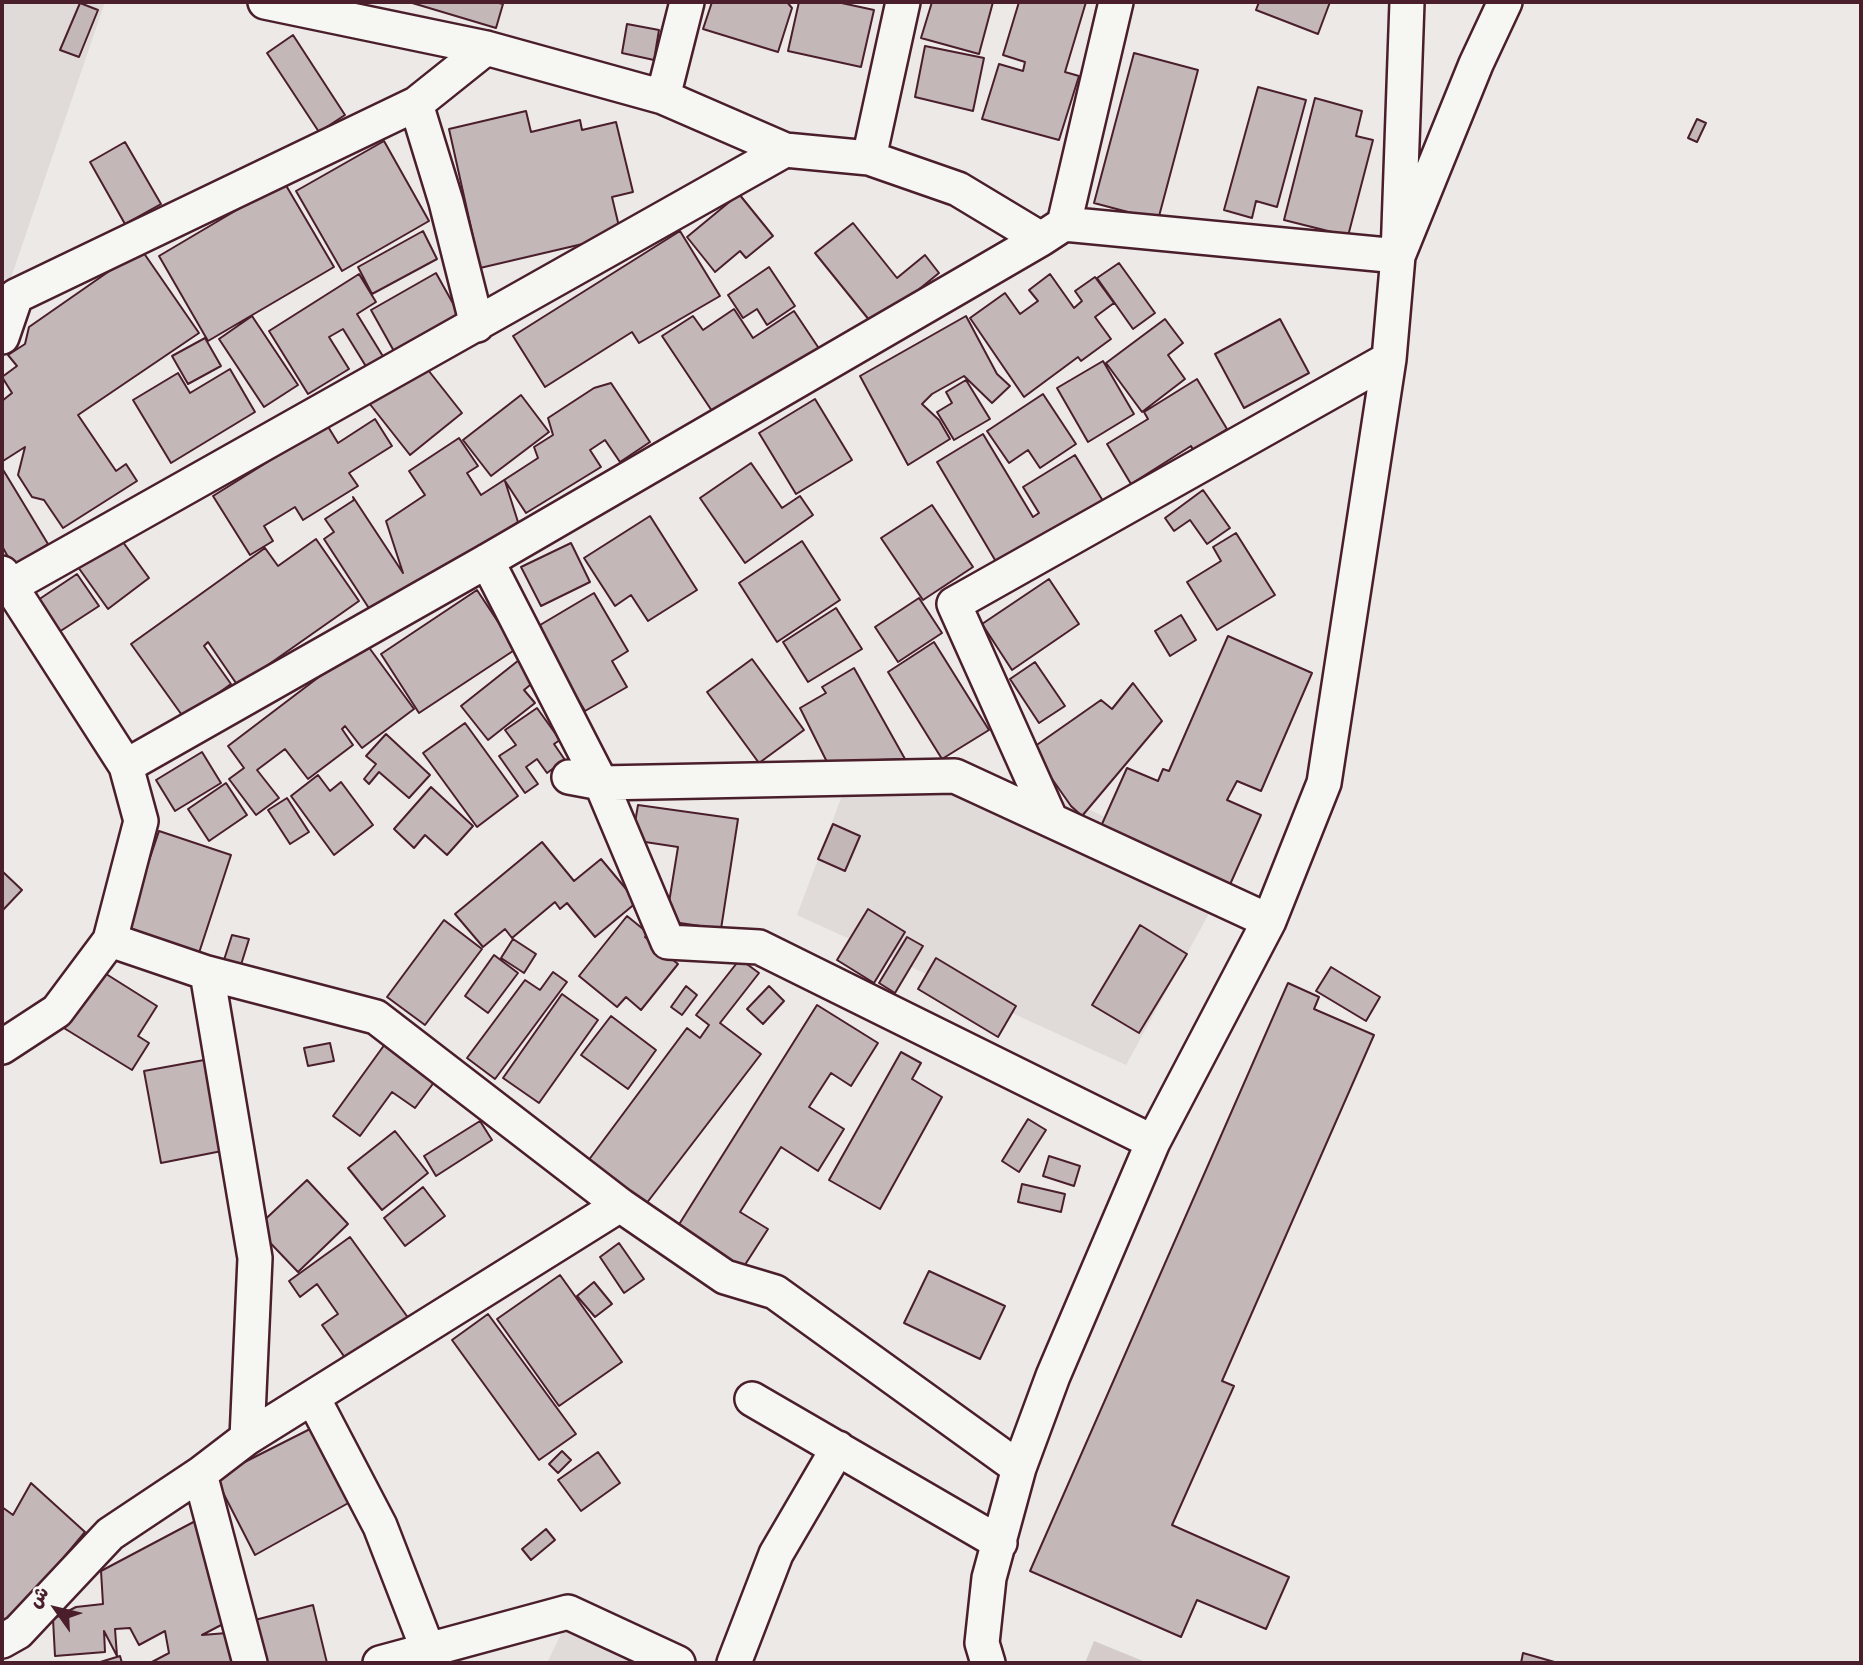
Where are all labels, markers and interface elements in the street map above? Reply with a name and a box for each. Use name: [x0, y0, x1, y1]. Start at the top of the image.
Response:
north arrow: [21, 1574, 91, 1644]
text: ش: [23, 1582, 54, 1613]

